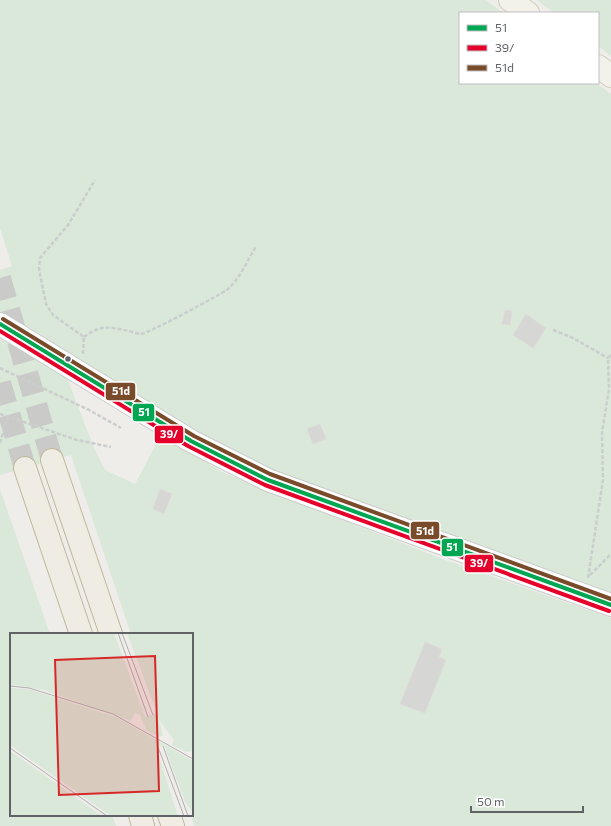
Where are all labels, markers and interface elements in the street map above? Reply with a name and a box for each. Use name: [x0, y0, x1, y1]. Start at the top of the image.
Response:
legend: [459, 12, 599, 84]
text: 51: [495, 20, 507, 34]
text: 39/: [495, 40, 514, 54]
text: 51d: [495, 60, 514, 74]
unlabelled marker: [63, 354, 73, 364]
line badge: 51d: [105, 382, 136, 401]
text: 51d: [112, 384, 130, 397]
line badge: 51: [132, 403, 155, 422]
text: 51: [138, 405, 150, 418]
line badge: 39/: [154, 425, 184, 444]
text: 39/: [160, 427, 178, 440]
line badge: 51d: [410, 521, 440, 540]
text: 51d: [416, 524, 434, 537]
line badge: 51: [441, 538, 464, 557]
text: 51: [446, 540, 458, 553]
line badge: 39/: [464, 554, 494, 573]
text: 39/: [470, 556, 488, 569]
inset map: [10, 633, 193, 816]
scale bar: [471, 788, 583, 814]
text: 50 m: [477, 794, 505, 808]

